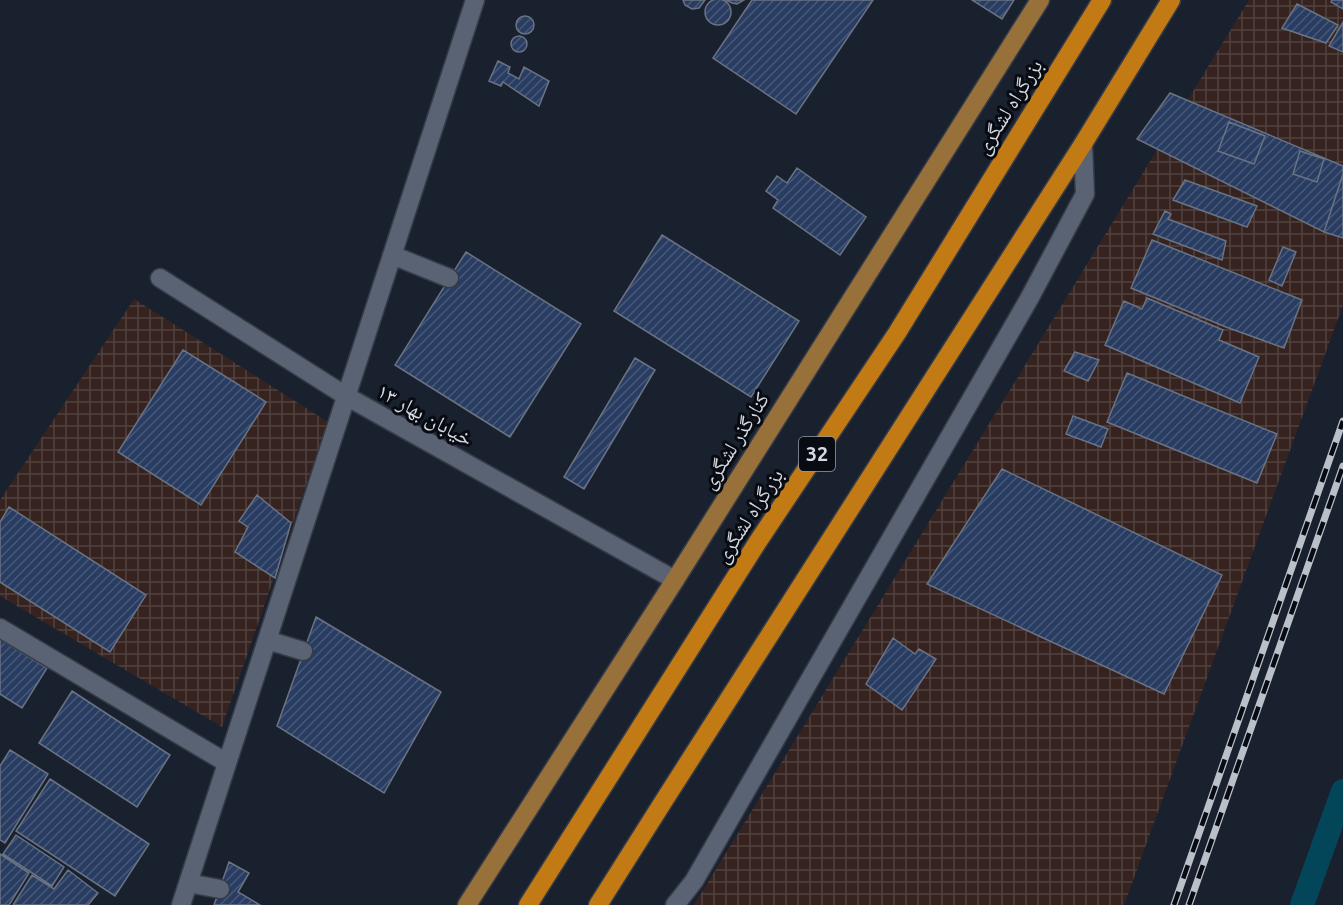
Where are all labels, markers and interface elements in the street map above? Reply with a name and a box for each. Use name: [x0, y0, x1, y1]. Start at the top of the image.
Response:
street label: بزرگراه لشگری: [970, 55, 1048, 159]
street label: خیابان بهار ۱۳: [373, 378, 477, 451]
street label: کنارگذر لشگری: [695, 388, 774, 494]
road number: 32: [799, 437, 835, 471]
street label: بزرگراه لشگری: [709, 464, 788, 568]

